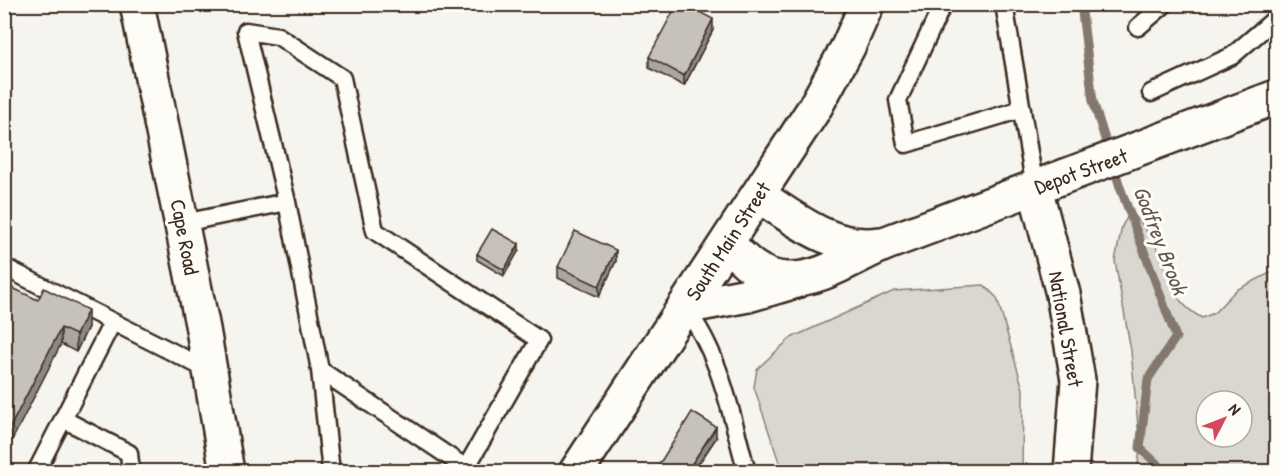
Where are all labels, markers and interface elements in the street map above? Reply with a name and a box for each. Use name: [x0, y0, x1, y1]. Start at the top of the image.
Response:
street label: Depot Street: [1031, 141, 1132, 201]
street label: South Main Street: [679, 175, 778, 306]
water label: Godfrey Brook: [1127, 181, 1196, 300]
street label: Cape Road: [163, 197, 207, 277]
street label: National Street: [1042, 269, 1091, 390]
north arrow: [1194, 389, 1254, 449]
text: N: [1224, 398, 1246, 420]

